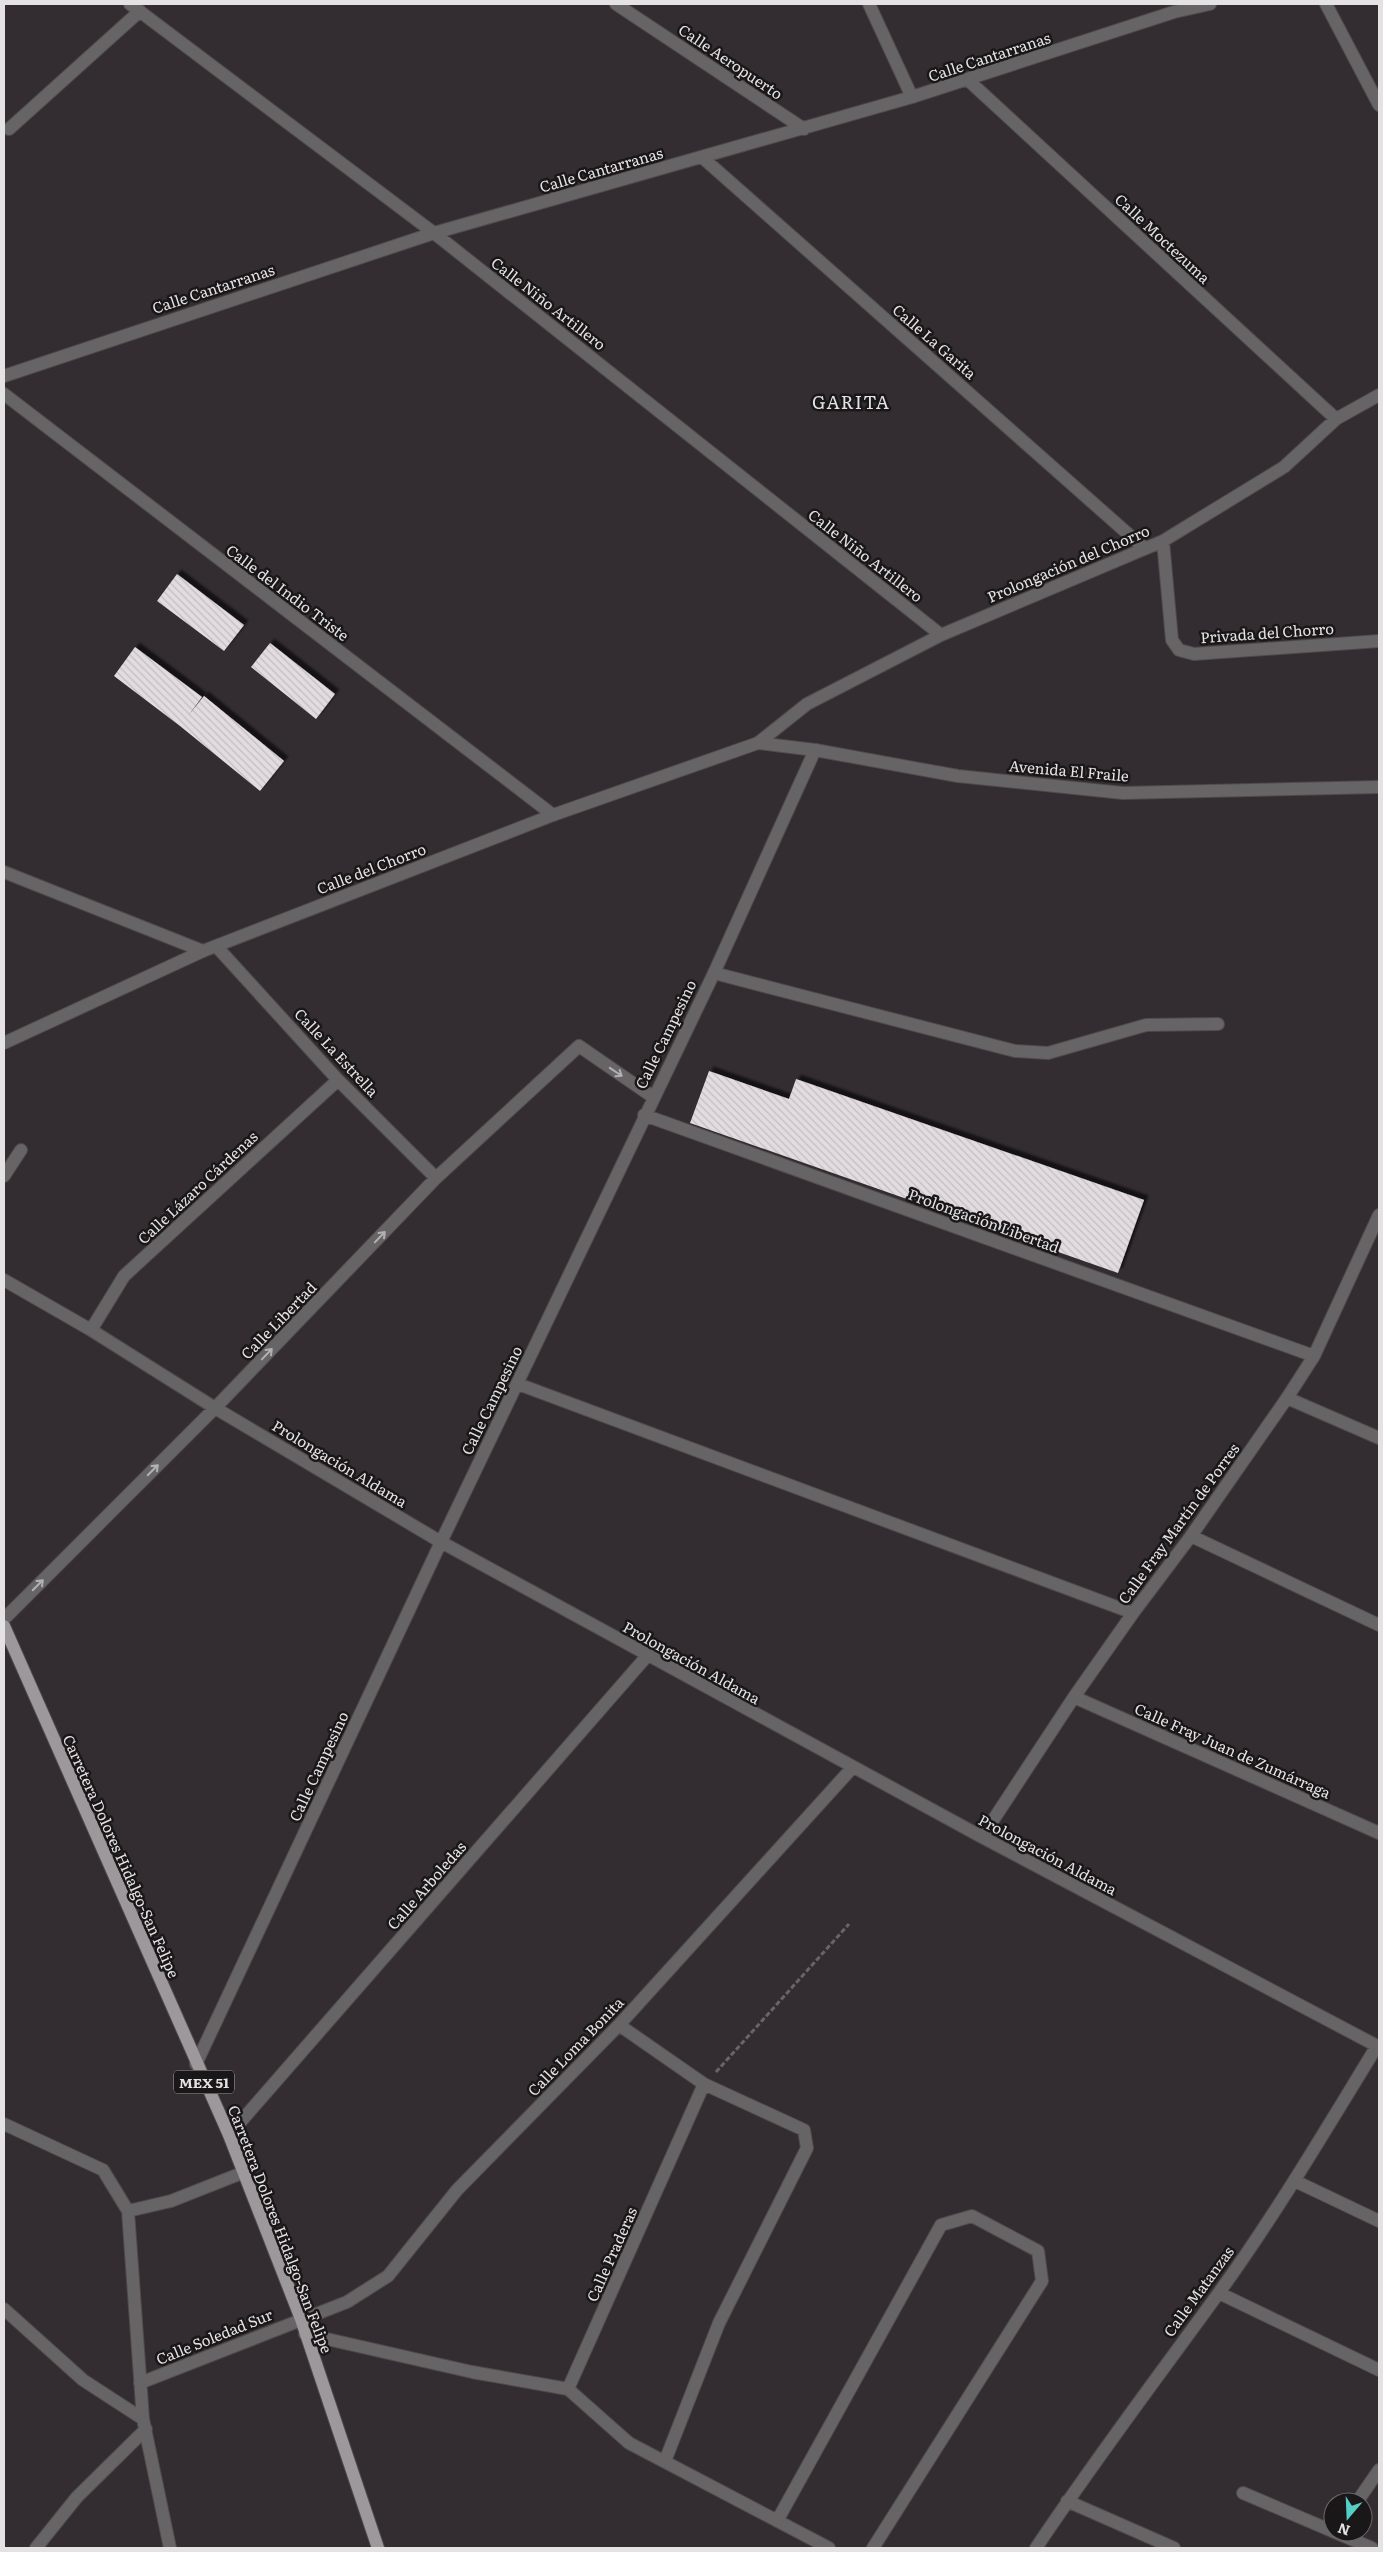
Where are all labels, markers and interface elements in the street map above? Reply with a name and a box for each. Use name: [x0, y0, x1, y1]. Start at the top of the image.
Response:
street label: Calle Aeropuerto: [674, 17, 788, 105]
street label: Calle Cantarranas: [925, 25, 1053, 87]
street label: Calle Cantarranas: [537, 140, 666, 198]
street label: Calle Moctezuma: [1110, 188, 1217, 289]
street label: Calle Niño Artillero: [487, 251, 611, 355]
street label: Calle Cantarranas: [149, 257, 277, 319]
street label: Calle La Garita: [888, 298, 983, 385]
district label: GARITA: [812, 388, 890, 415]
street label: Calle Niño Artillero: [804, 503, 928, 607]
street label: Prolongación del Chorro: [983, 518, 1153, 608]
street label: Calle del Indio Triste: [222, 538, 355, 646]
street label: Privada del Chorro: [1199, 616, 1335, 648]
street label: Avenida El Fraile: [1008, 753, 1130, 787]
street label: Calle del Chorro: [313, 837, 429, 899]
street label: Calle Campesino: [629, 975, 702, 1093]
street label: Calle La Estrella: [290, 1002, 385, 1102]
one-way arrow: [609, 1067, 623, 1077]
street label: Calle Lázaro Cárdenas: [132, 1125, 262, 1249]
street label: Prolongación Libertad: [905, 1182, 1063, 1258]
one-way arrow: [374, 1231, 386, 1243]
street label: Calle Libertad: [235, 1276, 321, 1364]
street label: Calle Campesino: [455, 1341, 528, 1459]
one-way arrow: [261, 1348, 273, 1360]
street label: Prolongación Aldama: [268, 1414, 413, 1513]
street label: Calle Fray Martín de Porres: [1112, 1438, 1244, 1608]
one-way arrow: [147, 1464, 160, 1476]
one-way arrow: [32, 1579, 44, 1591]
street label: Prolongación Aldama: [619, 1615, 766, 1710]
street label: Calle Fray Juan de Zumárraga: [1131, 1696, 1336, 1804]
street label: Calle Campesino: [282, 1707, 354, 1825]
street label: Carretera Dolores Hidalgo-San Felipe: [58, 1731, 186, 1981]
street label: Prolongación Aldama: [975, 1808, 1122, 1901]
street label: Calle Arboledas: [381, 1835, 471, 1934]
street label: Calle Loma Bonita: [522, 1991, 629, 2101]
road number: MEX 51: [174, 2070, 234, 2094]
street label: Carretera Dolores Hidalgo-San Felipe: [223, 2102, 339, 2357]
street label: Calle Praderas: [580, 2203, 642, 2305]
street label: Calle Matanzas: [1157, 2241, 1239, 2341]
street label: Calle Soledad Sur: [152, 2302, 276, 2370]
north arrow: [1323, 2492, 1373, 2542]
text: N: [1334, 2519, 1352, 2542]

